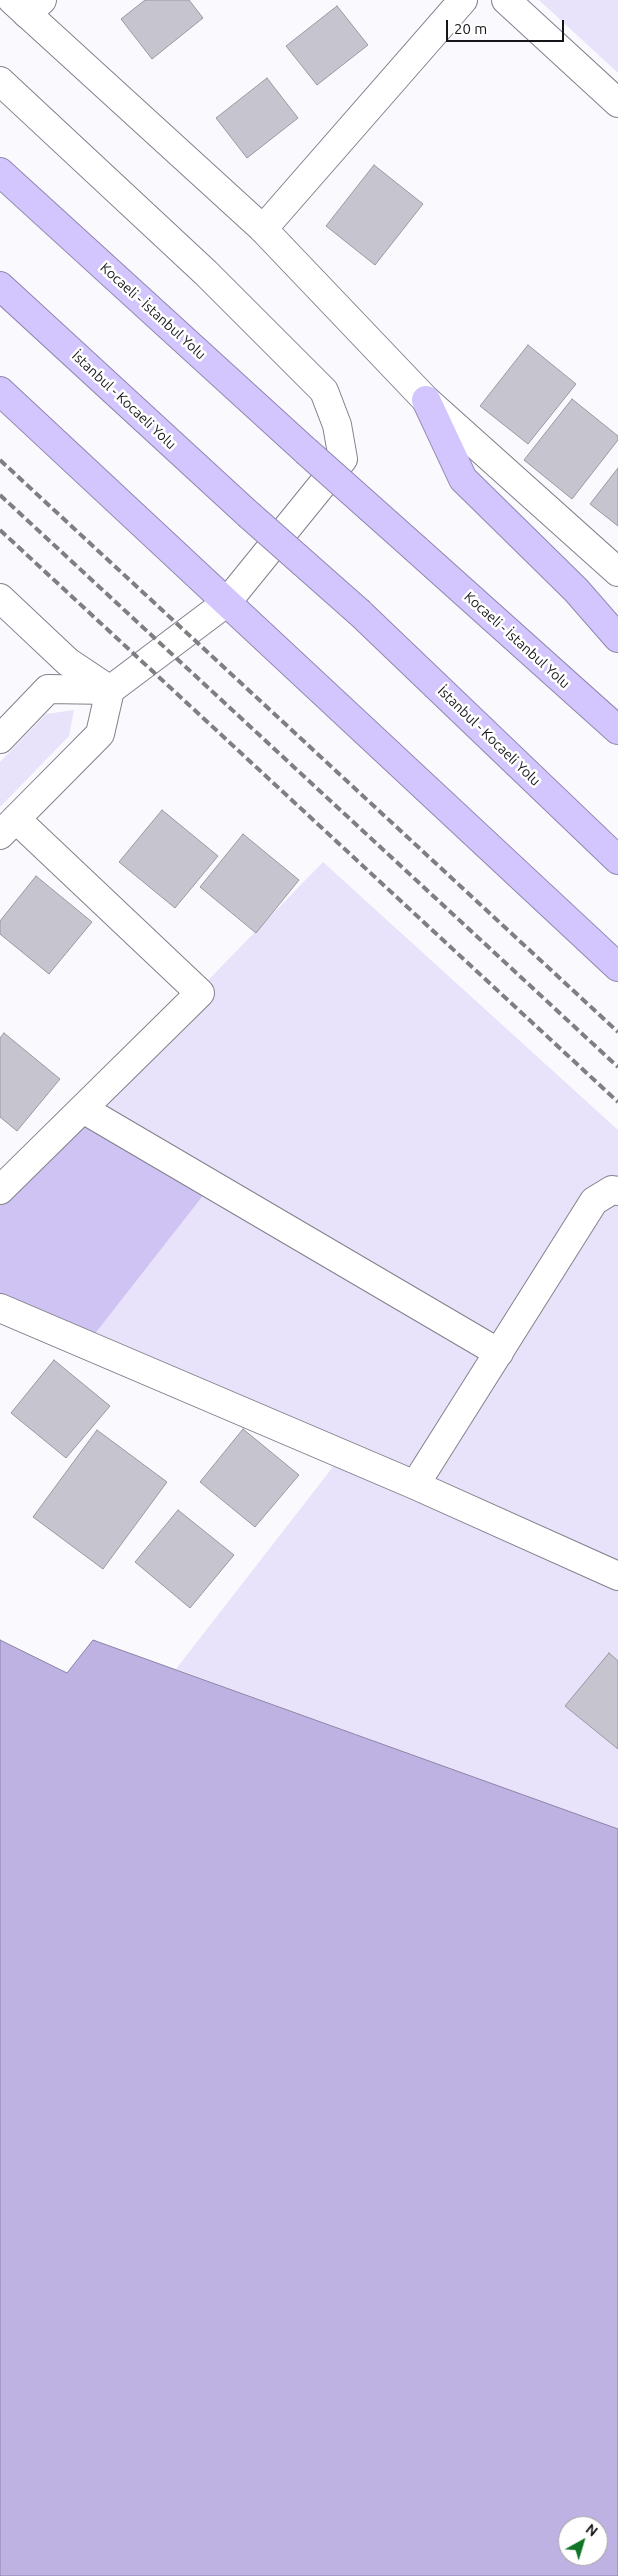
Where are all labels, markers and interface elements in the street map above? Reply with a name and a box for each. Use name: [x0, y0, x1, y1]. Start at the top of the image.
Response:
scale bar: [448, 10, 566, 42]
text: 20 m: [454, 20, 487, 37]
street label: Kocaeli - İstanbul Yolu: [97, 259, 209, 363]
street label: İstanbul - Kocaeli Yolu: [68, 347, 180, 453]
street label: Kocaeli - İstanbul Yolu: [461, 588, 573, 692]
street label: İstanbul - Kocaeli Yolu: [434, 683, 544, 789]
north arrow: [558, 2516, 608, 2566]
text: N: [583, 2521, 601, 2540]

